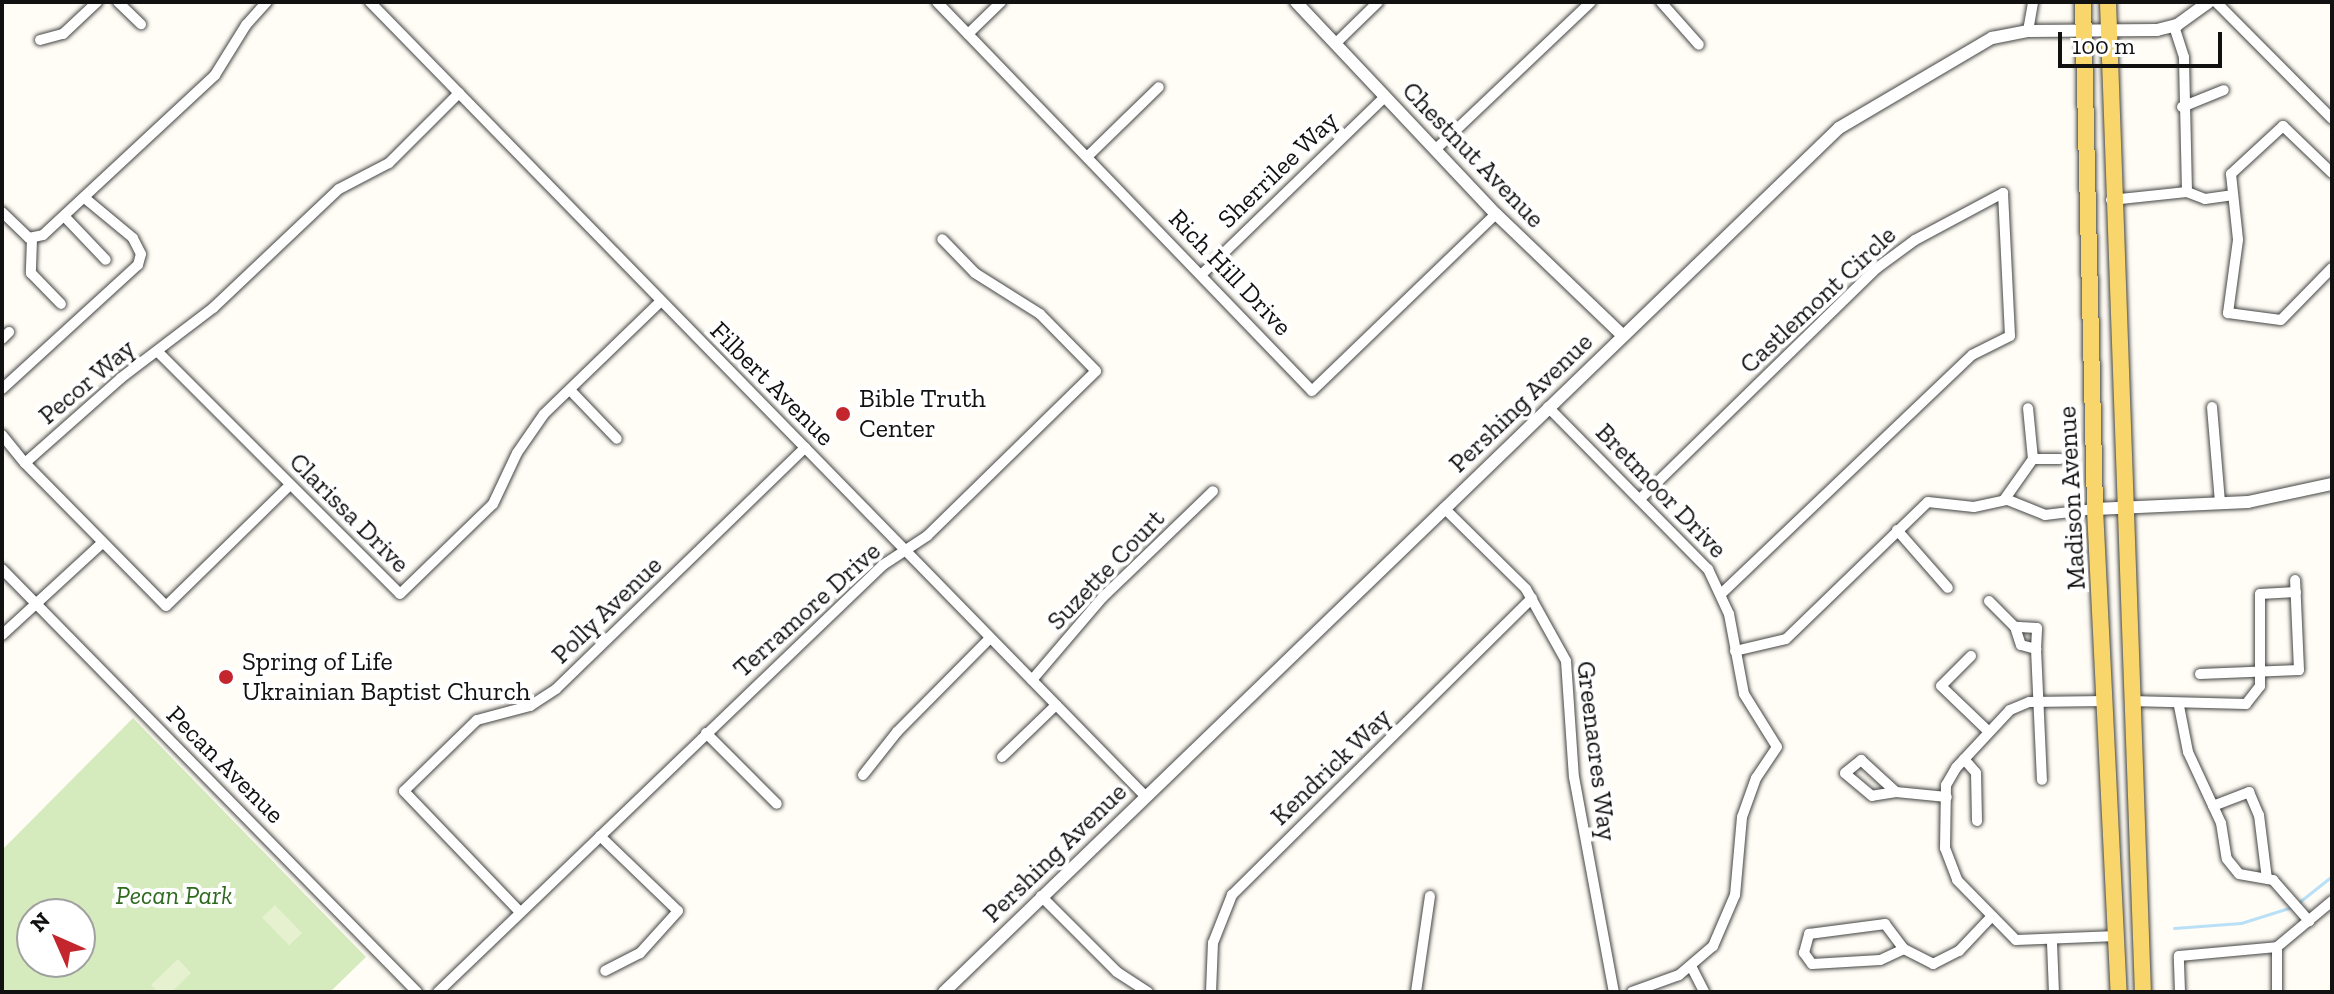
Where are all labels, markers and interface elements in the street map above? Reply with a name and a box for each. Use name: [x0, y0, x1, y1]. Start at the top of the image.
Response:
scale bar: [2062, 16, 2226, 66]
text: 100 m: [2072, 31, 2135, 60]
street label: Chestnut Avenue: [1395, 75, 1551, 235]
street label: Sherrilee Way: [1211, 105, 1345, 235]
street label: Rich Hill Drive: [1162, 203, 1298, 343]
street label: Castlemont Circle: [1734, 220, 1902, 380]
street label: Filbert Avenue: [703, 315, 841, 453]
street label: Pershing Avenue: [1442, 326, 1600, 480]
street label: Pecor Way: [32, 332, 142, 432]
place label: Bible Truth Center: [859, 383, 986, 444]
marker: Bible Truth Center: [834, 405, 852, 423]
street label: Madison Avenue: [2052, 405, 2092, 591]
street label: Bretmoor Drive: [1589, 417, 1733, 565]
street label: Clarissa Drive: [282, 446, 416, 580]
street label: Suzette Court: [1041, 503, 1171, 637]
street label: Terramore Drive: [727, 536, 887, 684]
street label: Polly Avenue: [545, 549, 669, 671]
place label: Spring of Life Ukrainian Baptist Church: [242, 646, 530, 708]
street label: Greenacres Way: [1569, 659, 1623, 843]
marker: Spring of Life Ukrainian Baptist Church: [217, 668, 235, 686]
street label: Pecan Avenue: [159, 699, 291, 831]
street label: Kendrick Way: [1264, 702, 1398, 832]
street label: Pershing Avenue: [976, 776, 1134, 930]
park label: Pecan Park: [115, 880, 233, 912]
north arrow: [16, 898, 96, 978]
text: N: [25, 907, 56, 938]

